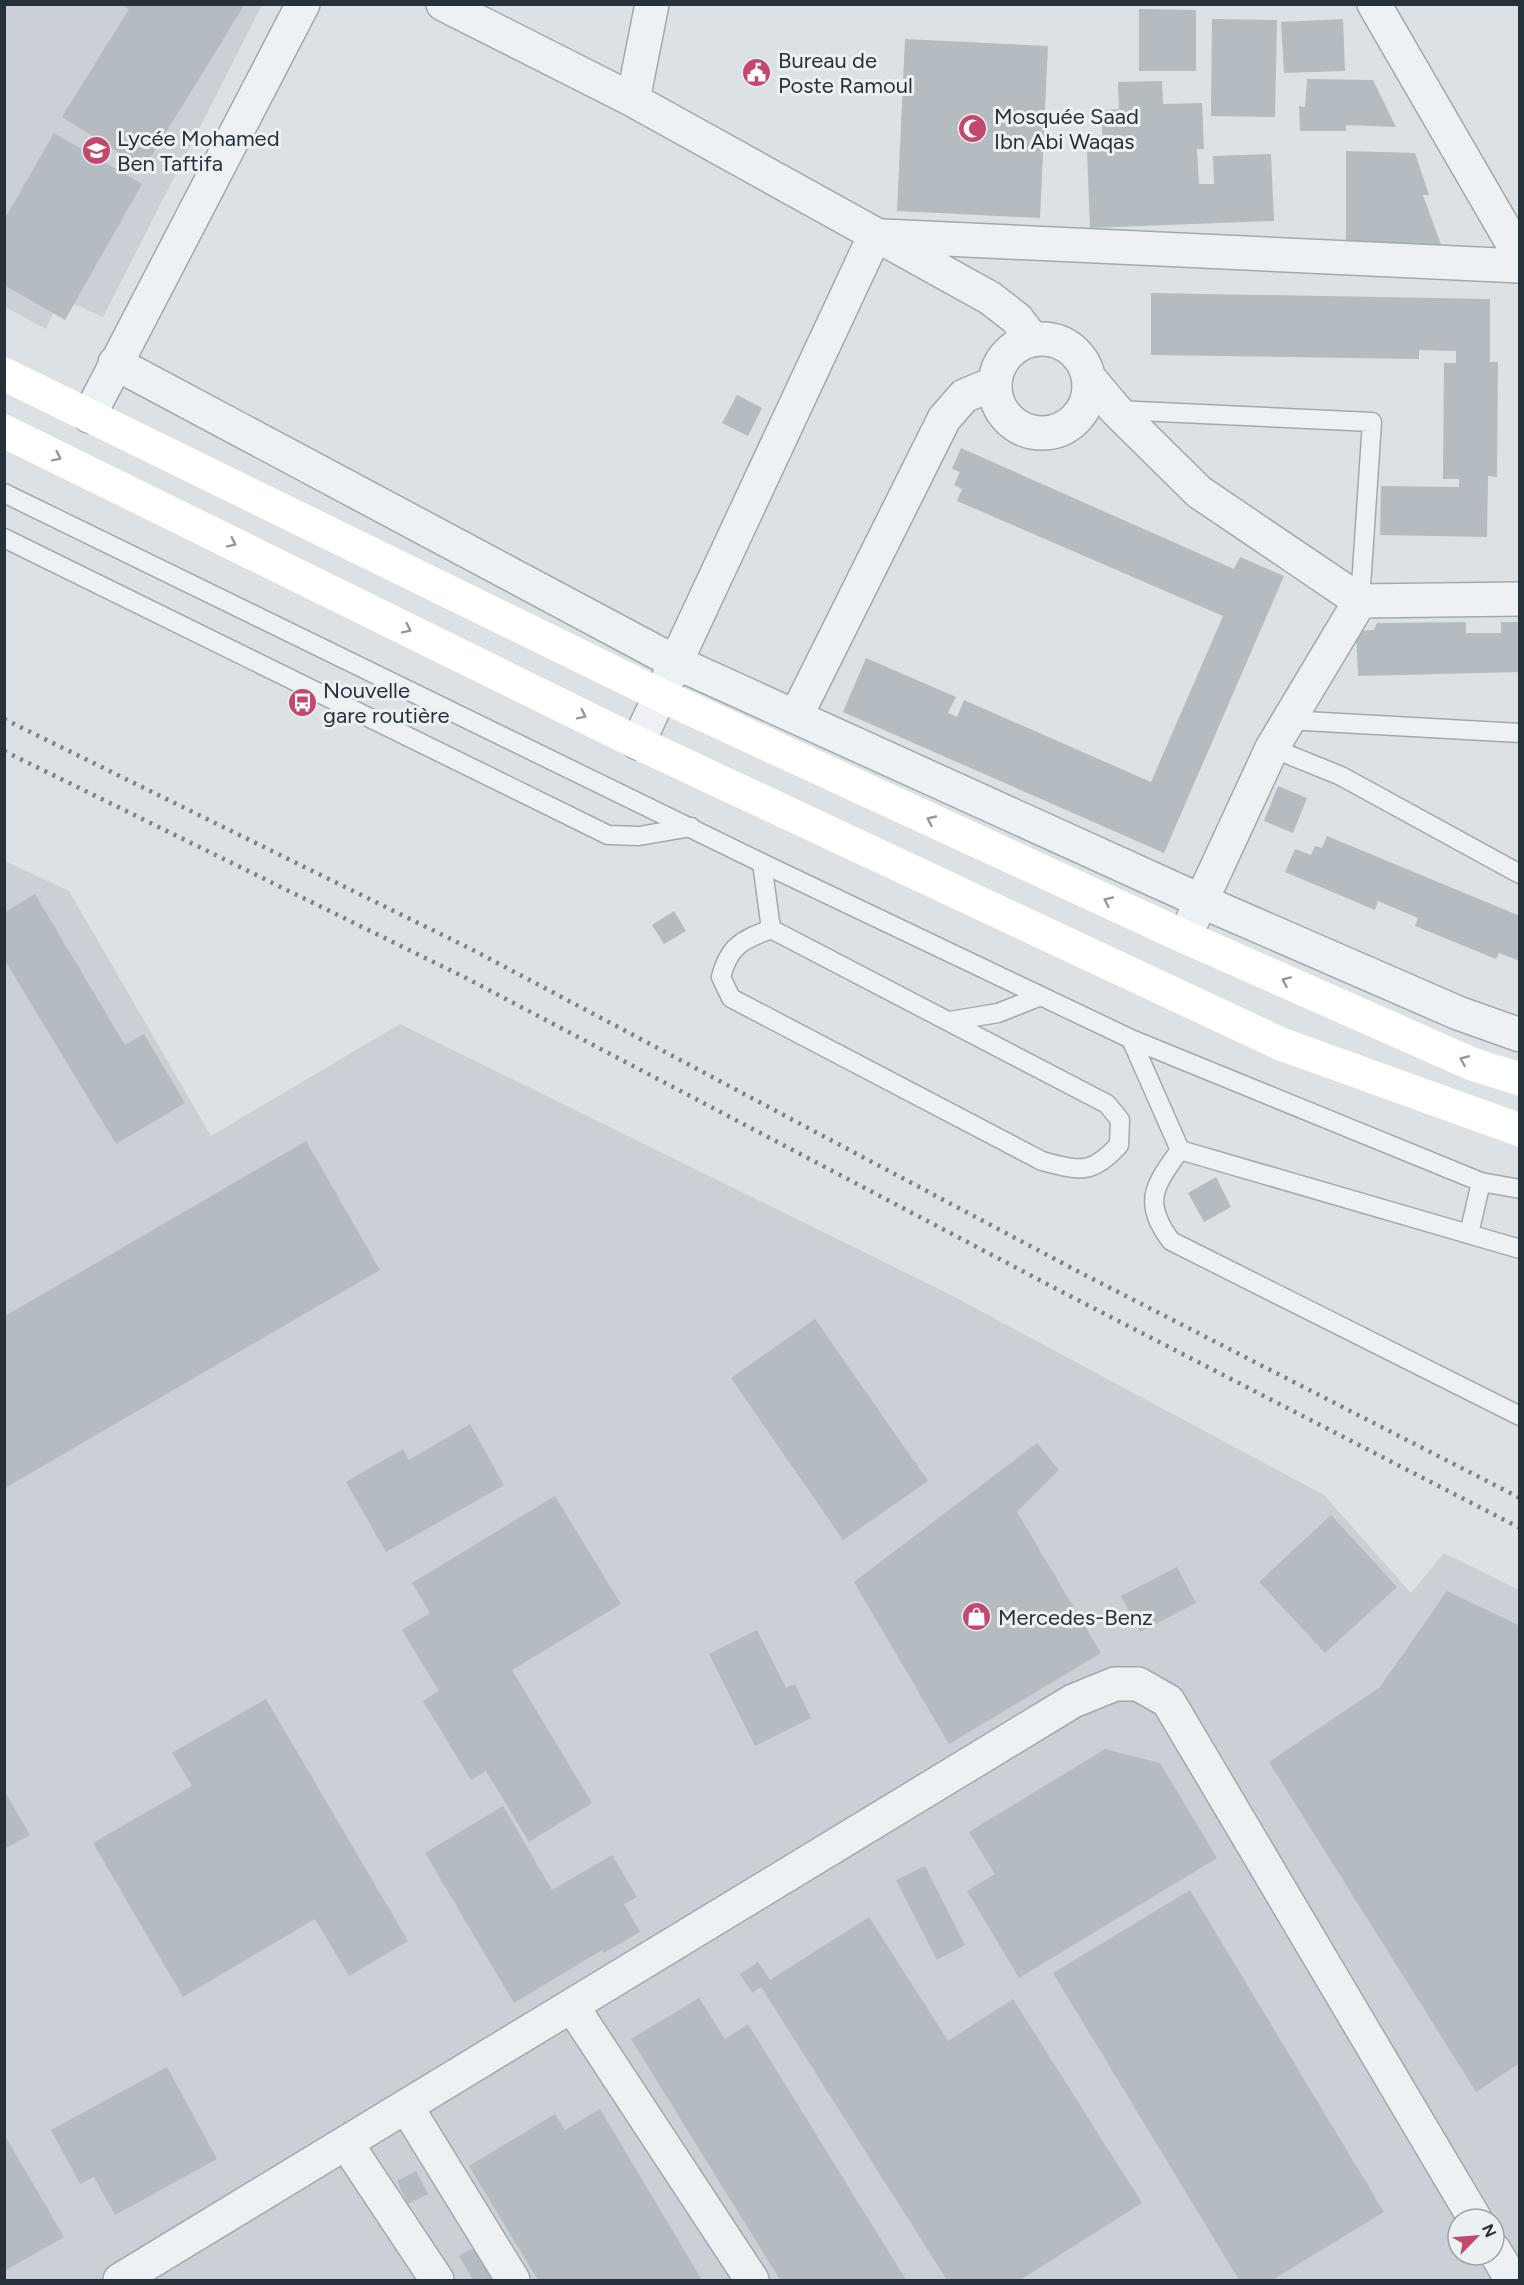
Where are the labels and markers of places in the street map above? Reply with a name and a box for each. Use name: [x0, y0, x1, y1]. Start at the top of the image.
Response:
place label: Bureau de Poste Ramoul: [778, 47, 913, 99]
public building icon: Bureau de Poste Ramoul: [741, 57, 773, 89]
place label: Mosquée Saad Ibn Abi Waqas: [994, 103, 1139, 155]
mosque icon: Mosquée Saad Ibn Abi Waqas: [957, 113, 989, 145]
place label: Lycée Mohamed Ben Taftifa: [117, 125, 280, 177]
school or university icon: Lycée Mohamed Ben Taftifa: [80, 135, 112, 167]
place label: Nouvelle gare routière: [323, 677, 449, 729]
bus stop icon: Nouvelle gare routière: [286, 687, 318, 719]
shop icon: Mercedes-Benz: [961, 1601, 993, 1633]
place label: Mercedes-Benz: [998, 1604, 1153, 1631]

